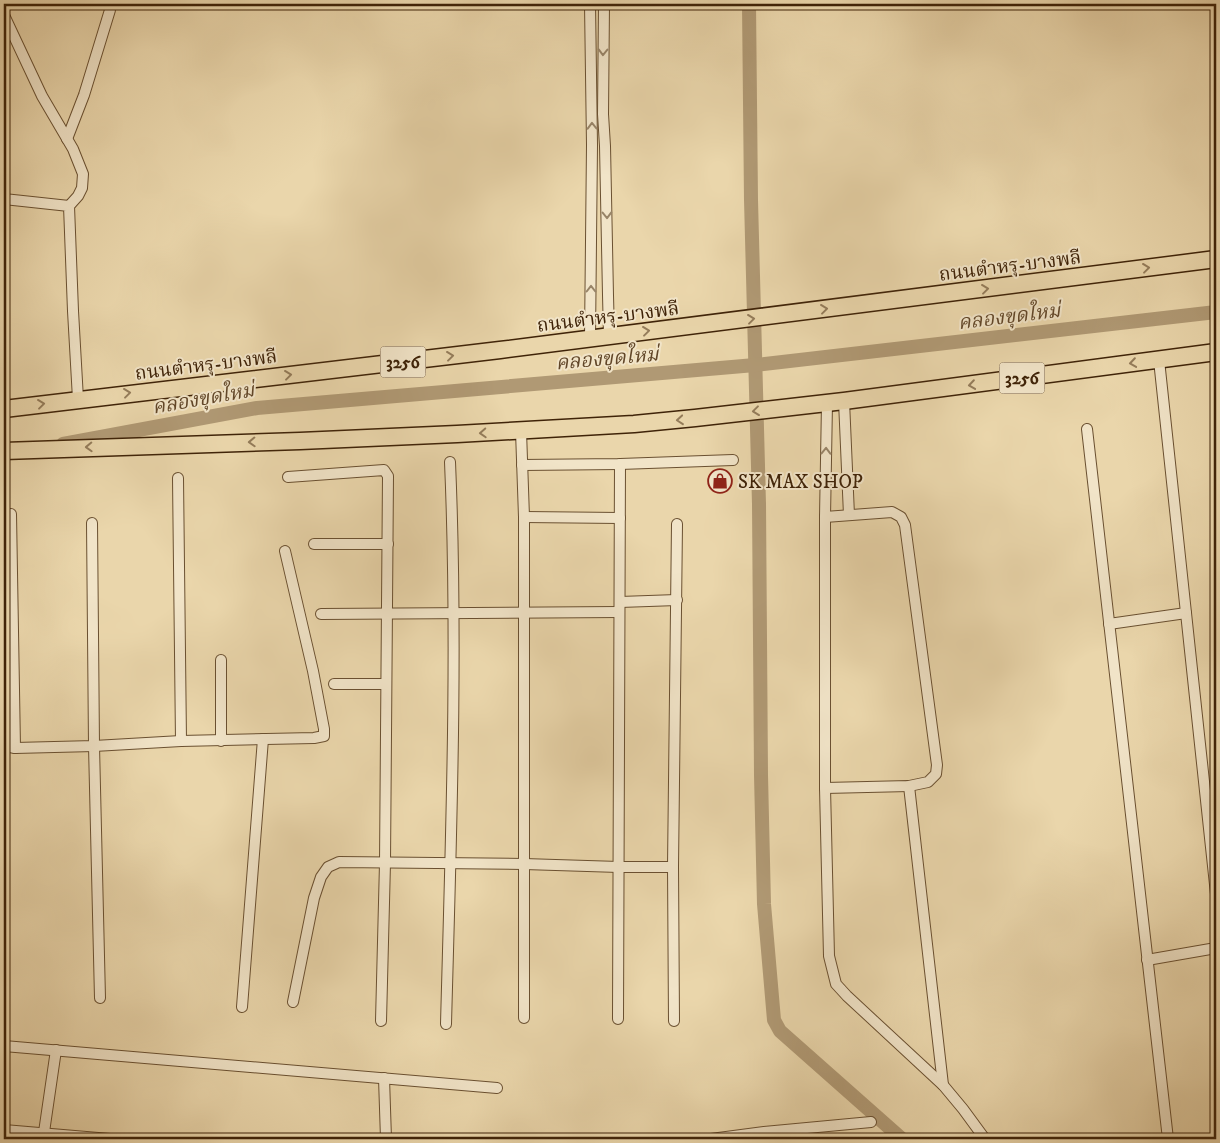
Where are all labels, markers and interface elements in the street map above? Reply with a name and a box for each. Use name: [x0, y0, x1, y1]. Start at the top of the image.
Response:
one-way arrow: [598, 49, 608, 57]
one-way arrow: [587, 122, 597, 130]
one-way arrow: [601, 211, 612, 219]
street label: ถนนตำหรุ-บางพลี: [938, 246, 1083, 287]
one-way arrow: [1142, 263, 1150, 274]
one-way arrow: [981, 284, 989, 295]
one-way arrow: [586, 285, 596, 292]
water label: คลองขุดใหม่: [956, 295, 1065, 336]
street label: ถนนตำหรุ-บางพลี: [536, 297, 681, 338]
one-way arrow: [819, 305, 828, 315]
one-way arrow: [746, 314, 755, 324]
one-way arrow: [642, 326, 650, 337]
water label: คลองขุดใหม่: [554, 339, 663, 376]
street label: ถนนตำหรุ-บางพลี: [134, 345, 279, 386]
road number: 3256: [380, 347, 426, 378]
one-way arrow: [446, 351, 454, 362]
one-way arrow: [1129, 357, 1137, 368]
road number: 3256: [1000, 362, 1044, 393]
one-way arrow: [285, 370, 293, 381]
water label: คลองขุดใหม่: [150, 375, 259, 421]
one-way arrow: [968, 379, 976, 389]
one-way arrow: [123, 388, 131, 399]
one-way arrow: [37, 399, 45, 410]
one-way arrow: [752, 405, 760, 416]
one-way arrow: [676, 414, 684, 425]
one-way arrow: [479, 427, 487, 438]
one-way arrow: [247, 437, 255, 447]
one-way arrow: [85, 442, 93, 452]
one-way arrow: [821, 446, 832, 454]
shop icon: SK MAX SHOP: [707, 468, 733, 494]
place label: SK MAX SHOP: [738, 471, 863, 494]

